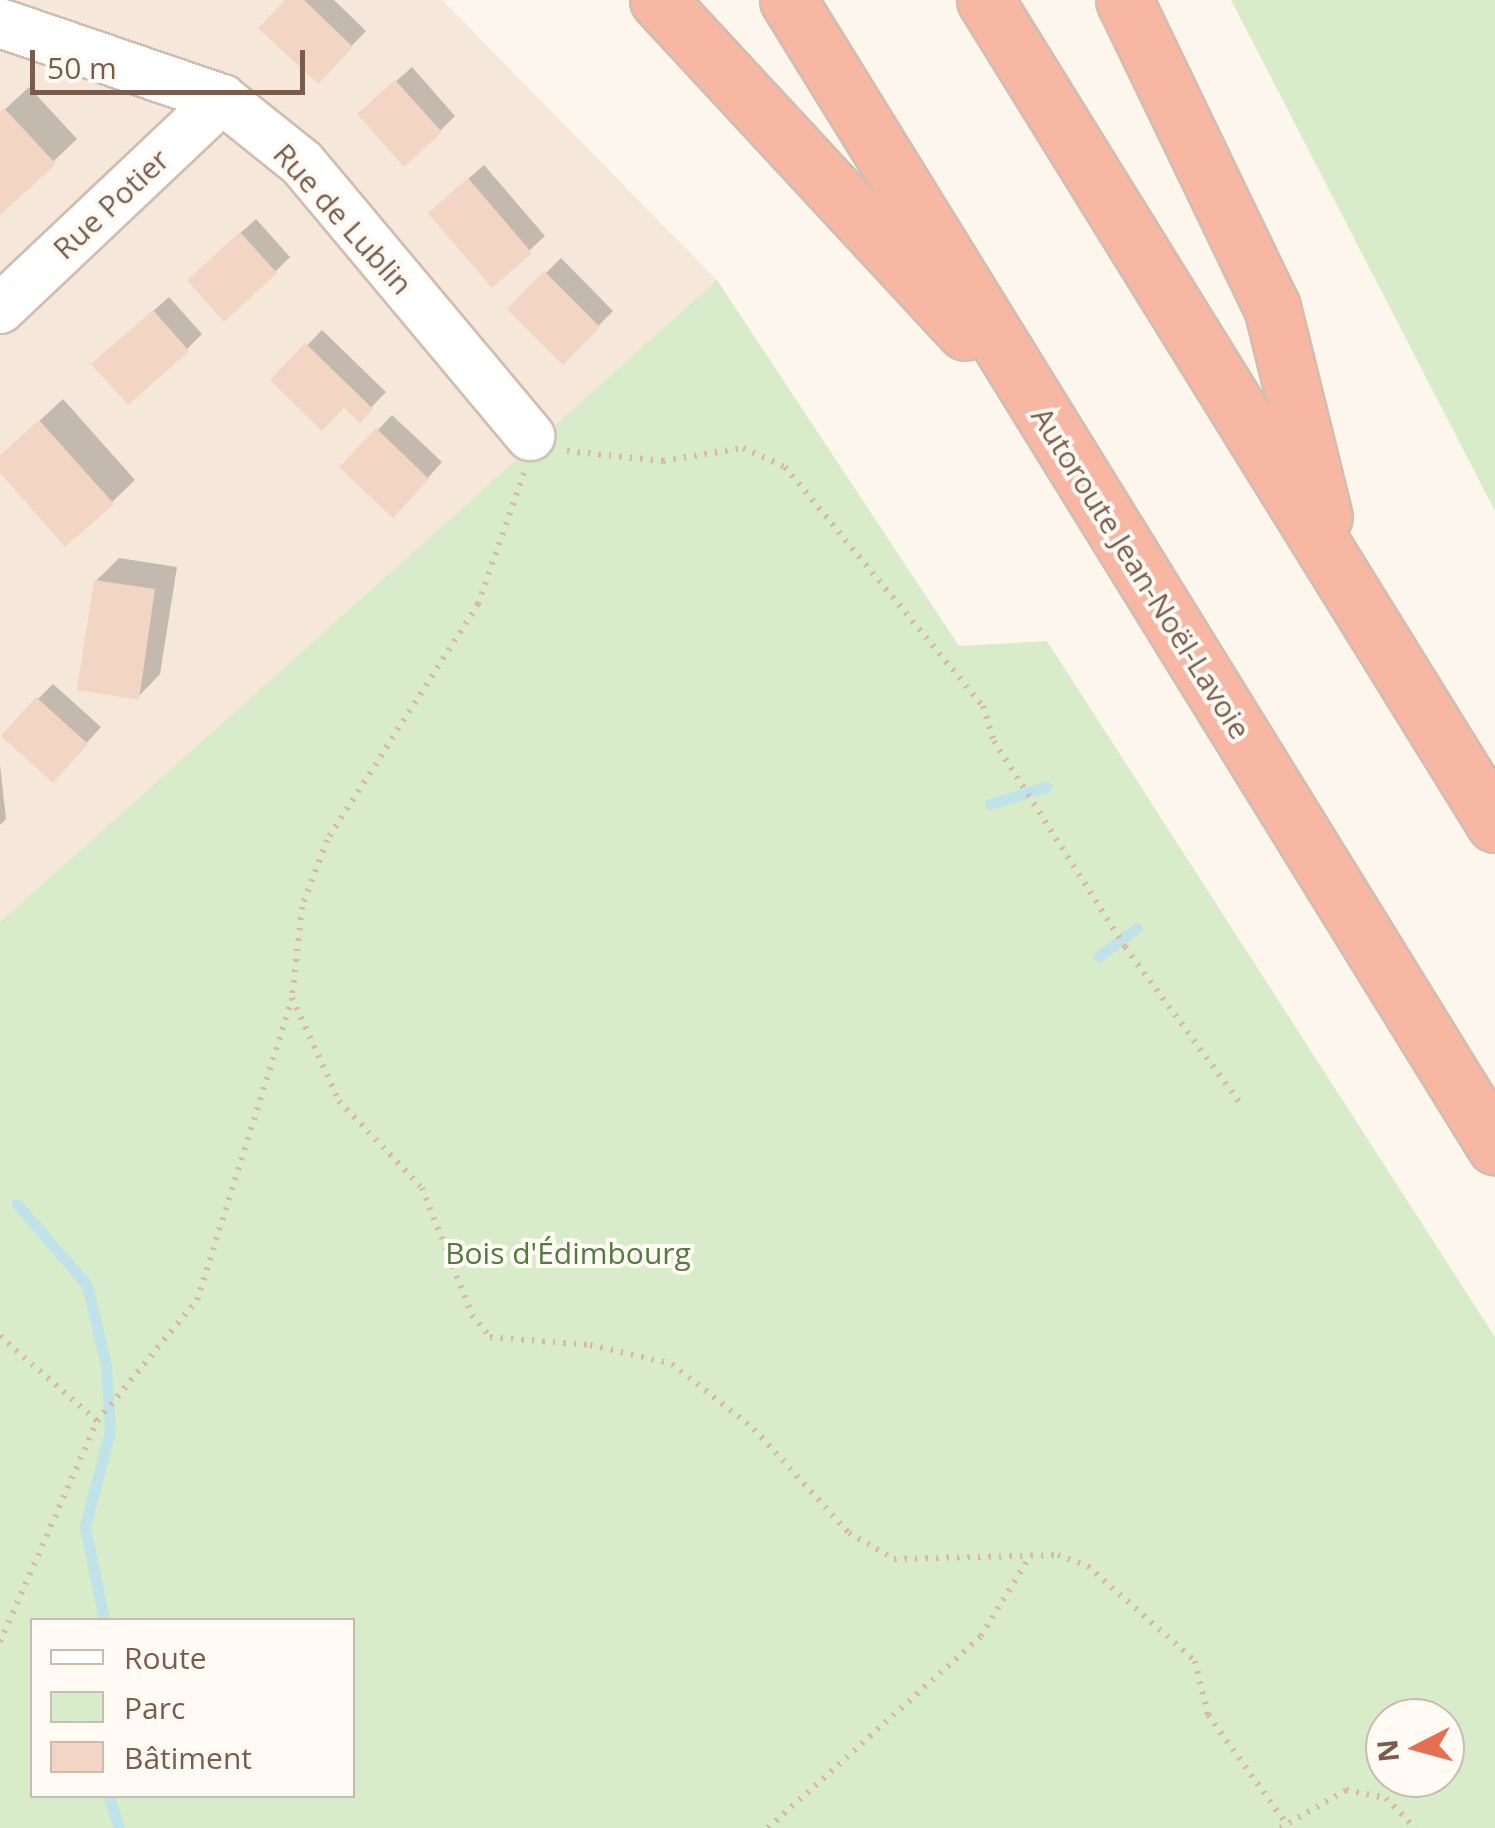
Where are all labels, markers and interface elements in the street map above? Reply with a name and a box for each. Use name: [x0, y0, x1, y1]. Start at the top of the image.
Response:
scale bar: [35, 30, 310, 92]
text: 50 m: [47, 47, 117, 88]
street label: Rue de Lublin: [266, 136, 420, 302]
street label: Rue Potier: [46, 141, 176, 267]
street label: Autoroute Jean-Noël-Lavoie: [1024, 401, 1258, 745]
park label: Bois d'Édimbourg: [445, 1235, 691, 1271]
legend: [30, 1618, 355, 1798]
text: Route: [124, 1637, 207, 1678]
text: Parc: [124, 1687, 185, 1728]
north arrow: [1365, 1698, 1465, 1798]
text: Bâtiment: [124, 1737, 252, 1778]
text: N: [1367, 1738, 1407, 1764]

